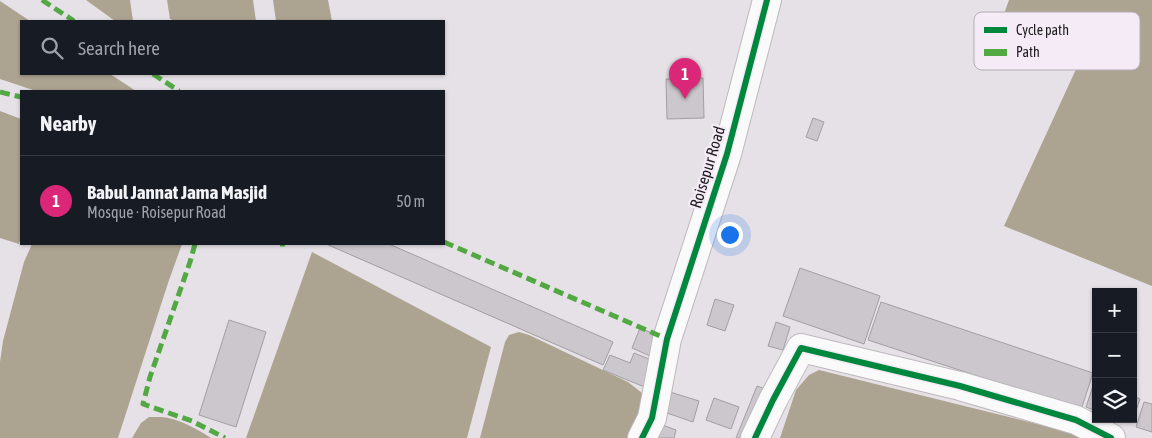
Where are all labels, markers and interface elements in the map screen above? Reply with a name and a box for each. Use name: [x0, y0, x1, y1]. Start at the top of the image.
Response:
legend: [974, 12, 1140, 70]
search box: [20, 20, 445, 75]
text: Cycle path: [1016, 22, 1069, 38]
icon: search: [38, 34, 66, 62]
text: Search here: [78, 37, 160, 59]
text: Path: [1016, 44, 1040, 60]
pin: 1: [669, 58, 701, 99]
text: Nearby: [40, 111, 96, 135]
street label: Roisepur Road: [686, 124, 729, 211]
text: Babul Jannat Jama Masjid: [87, 181, 267, 203]
text: 1: [52, 192, 60, 210]
text: 50 m: [396, 192, 425, 210]
text: Mosque · Roisepur Road: [87, 203, 226, 221]
your location: [717, 222, 743, 248]
map controls: [1092, 288, 1137, 423]
button: +: [1092, 288, 1137, 333]
button: −: [1092, 333, 1137, 378]
button: layers: [1092, 378, 1137, 423]

